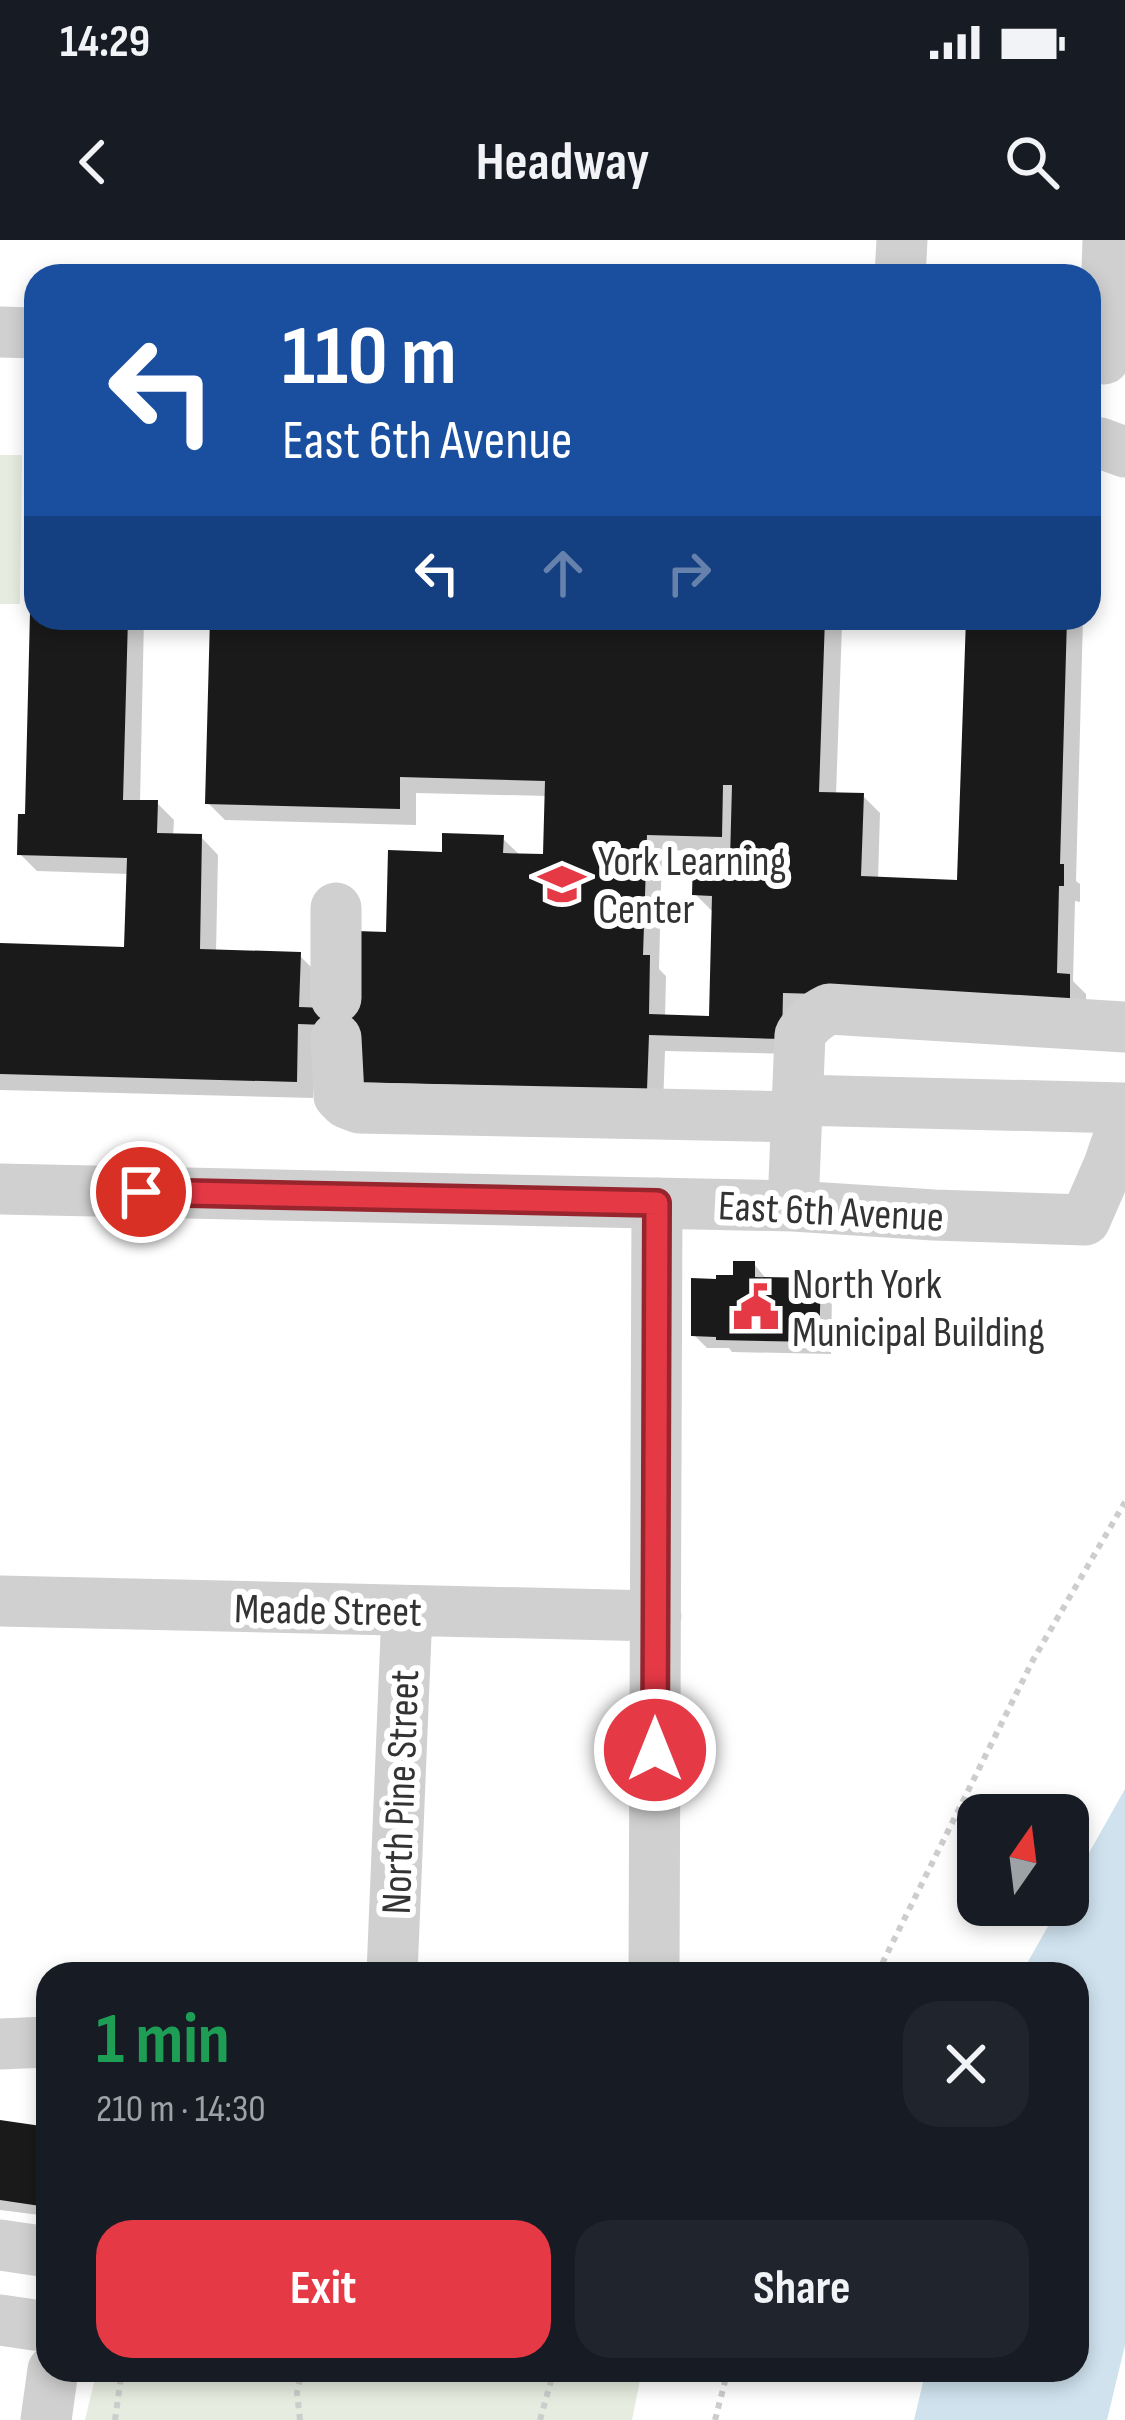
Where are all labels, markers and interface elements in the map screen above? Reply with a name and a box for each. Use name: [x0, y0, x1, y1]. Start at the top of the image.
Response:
text: 14:29: [60, 15, 150, 70]
icon: back: [60, 129, 126, 195]
icon: search: [999, 129, 1065, 195]
text: Headway: [476, 130, 649, 195]
text: 110 m: [282, 307, 457, 408]
icon: left: [84, 312, 240, 468]
text: East 6th Avenue: [282, 409, 573, 474]
icon: left: [404, 540, 470, 606]
icon: ahead: [530, 540, 596, 606]
icon: right: [656, 540, 722, 606]
place label: York Learning Center: [598, 837, 786, 936]
school or university icon: York Learning Center: [537, 859, 587, 909]
pin: [90, 1141, 192, 1243]
icon: arrive: [108, 1159, 174, 1225]
street label: East 6th Avenue: [717, 1181, 945, 1244]
place label: North York Municipal Building: [792, 1260, 1045, 1359]
public building icon: North York Municipal Building: [731, 1282, 781, 1332]
street label: Meade Street: [234, 1584, 422, 1639]
street label: North Pine Street: [372, 1669, 431, 1915]
position arrow: [592, 1687, 718, 1813]
north arrow: [957, 1794, 1089, 1926]
map controls: [957, 1794, 1089, 1926]
text: 1 min: [96, 1997, 230, 2084]
button: close: [903, 2001, 1029, 2127]
text: 210 m · 14:30: [96, 2086, 266, 2133]
button: Exit: [96, 2220, 551, 2358]
button: Share: [575, 2220, 1029, 2358]

